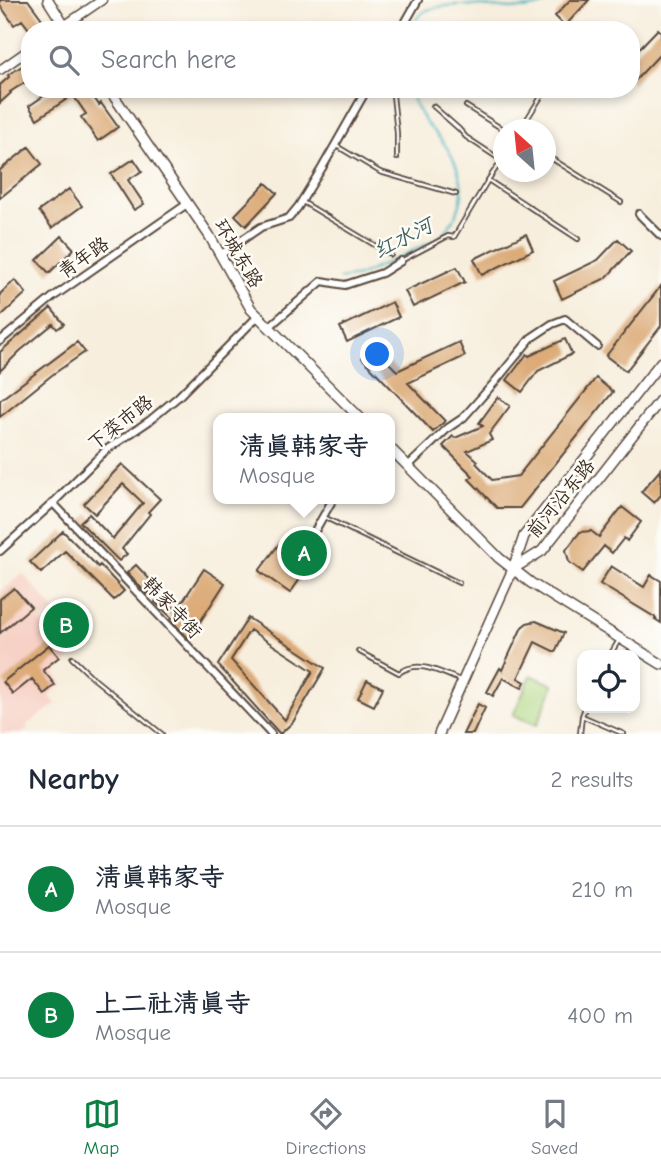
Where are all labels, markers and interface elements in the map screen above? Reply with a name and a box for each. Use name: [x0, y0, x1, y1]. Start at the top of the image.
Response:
search box: [21, 21, 640, 98]
icon: search: [45, 41, 83, 79]
text: Search here: [101, 45, 236, 75]
north arrow: [493, 119, 556, 182]
water label: 红水河: [369, 212, 439, 263]
street label: 环城东路: [209, 215, 267, 292]
street label: 青年路: [54, 232, 113, 283]
your location: [360, 337, 394, 371]
street label: 下菜市路: [84, 391, 157, 455]
popup: [213, 413, 395, 504]
text: 清真韩家寺: [239, 432, 369, 462]
street label: 前河沿东路: [522, 455, 599, 542]
text: Mosque: [239, 462, 315, 489]
pin: A: [281, 527, 327, 579]
street label: 韩家寺街: [138, 572, 206, 643]
pin: B: [43, 599, 89, 651]
map controls: [577, 650, 640, 713]
button: locate: [577, 650, 640, 713]
text: Nearby: [28, 762, 119, 797]
text: 2 results: [551, 766, 633, 793]
text: 清真韩家寺: [95, 863, 225, 893]
text: A: [45, 876, 57, 903]
text: 210 m: [571, 876, 633, 903]
text: Mosque: [95, 893, 171, 920]
text: 上二社清真寺: [95, 989, 251, 1019]
text: B: [44, 1002, 58, 1029]
text: 400 m: [567, 1002, 633, 1029]
text: Mosque: [95, 1019, 171, 1046]
tab: Map: [83, 1095, 121, 1159]
tab: Directions: [286, 1095, 366, 1159]
tab: Saved: [531, 1095, 578, 1159]

